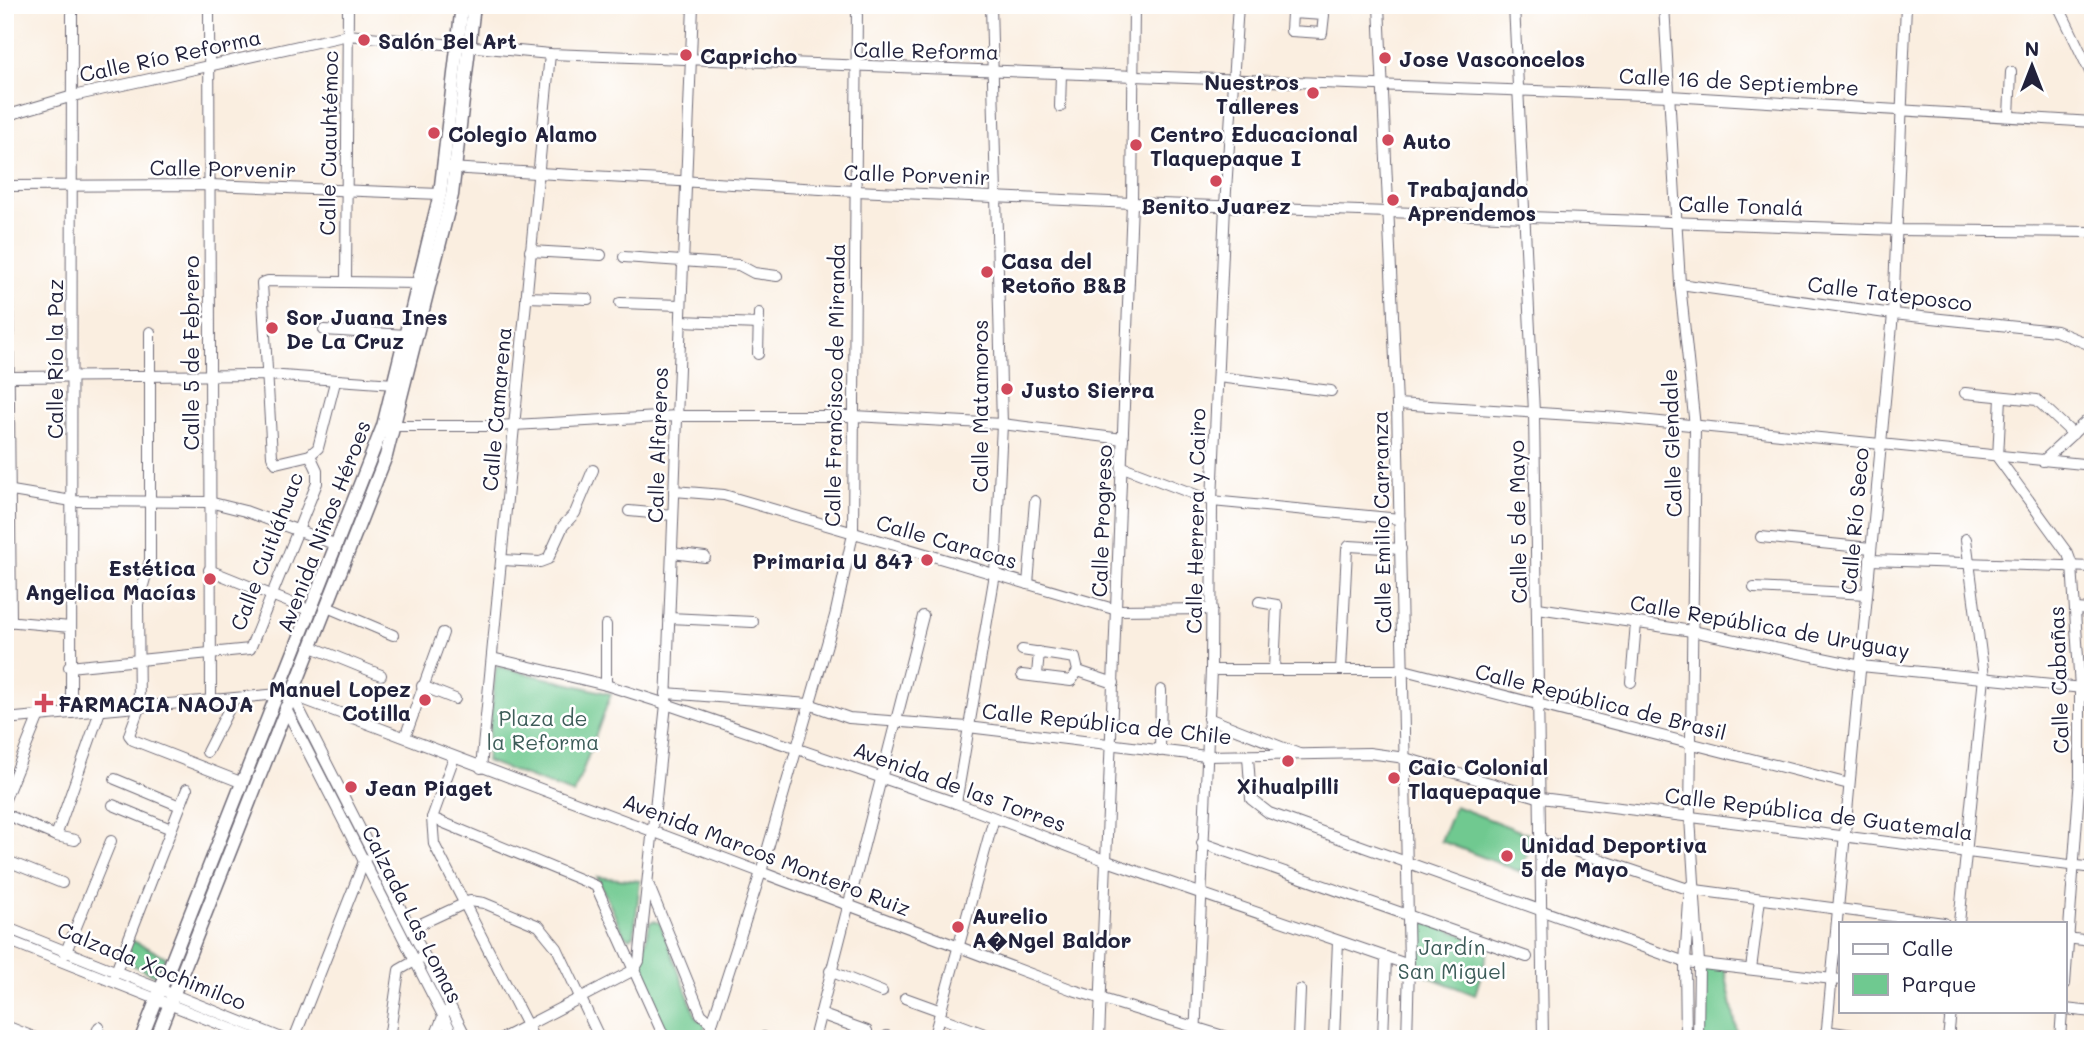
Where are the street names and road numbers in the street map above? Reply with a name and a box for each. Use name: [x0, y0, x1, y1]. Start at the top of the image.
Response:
street label: Calle Río Reforma: [77, 23, 263, 87]
street label: Calle Reforma: [853, 35, 999, 65]
street label: Calle Cuauhtémoc: [313, 50, 343, 236]
street label: Calle 16 de Septiembre: [1618, 61, 1860, 101]
street label: Calle Porvenir: [149, 153, 297, 183]
street label: Calle Porvenir: [843, 158, 991, 190]
street label: Calle Tonalá: [1678, 189, 1804, 221]
street label: Calle Francisco de Miranda: [818, 243, 850, 527]
street label: Calle 5 de Febrero: [177, 256, 204, 450]
street label: Calle Tateposco: [1806, 269, 1974, 317]
street label: Calle Río la Paz: [41, 279, 68, 439]
street label: Calle Matamoros: [966, 320, 993, 492]
street label: Calle Camarena: [475, 326, 517, 492]
street label: Calle Alfareros: [641, 367, 673, 523]
street label: Calle Glendale: [1655, 368, 1687, 518]
street label: Calle Herrera y Cairo: [1180, 408, 1210, 634]
street label: Calle Emilio Carranza: [1366, 410, 1396, 634]
street label: Avenida Niños Héroes: [270, 416, 376, 636]
street label: Calle 5 de Mayo: [1502, 440, 1532, 604]
street label: Calle Progreso: [1085, 444, 1117, 598]
street label: Calle Río Seco: [1834, 447, 1874, 595]
street label: Calle Cuitláhuac: [223, 468, 309, 634]
street label: Calle Caracas: [873, 508, 1021, 574]
street label: Calle República de Uruguay: [1628, 588, 1912, 664]
street label: Calle Cabañas: [2042, 606, 2074, 754]
street label: Calle República de Brasil: [1473, 657, 1729, 745]
street label: Calle República de Chile: [981, 696, 1233, 750]
street label: Avenida de las Torres: [850, 735, 1070, 837]
street label: Calle República de Guatemala: [1663, 781, 1975, 845]
street label: Avenida Marcos Montero Ruiz: [619, 787, 915, 921]
street label: Calzada Las Lomas: [357, 821, 469, 1007]
street label: Calzada Xochimilco: [54, 915, 250, 1015]

